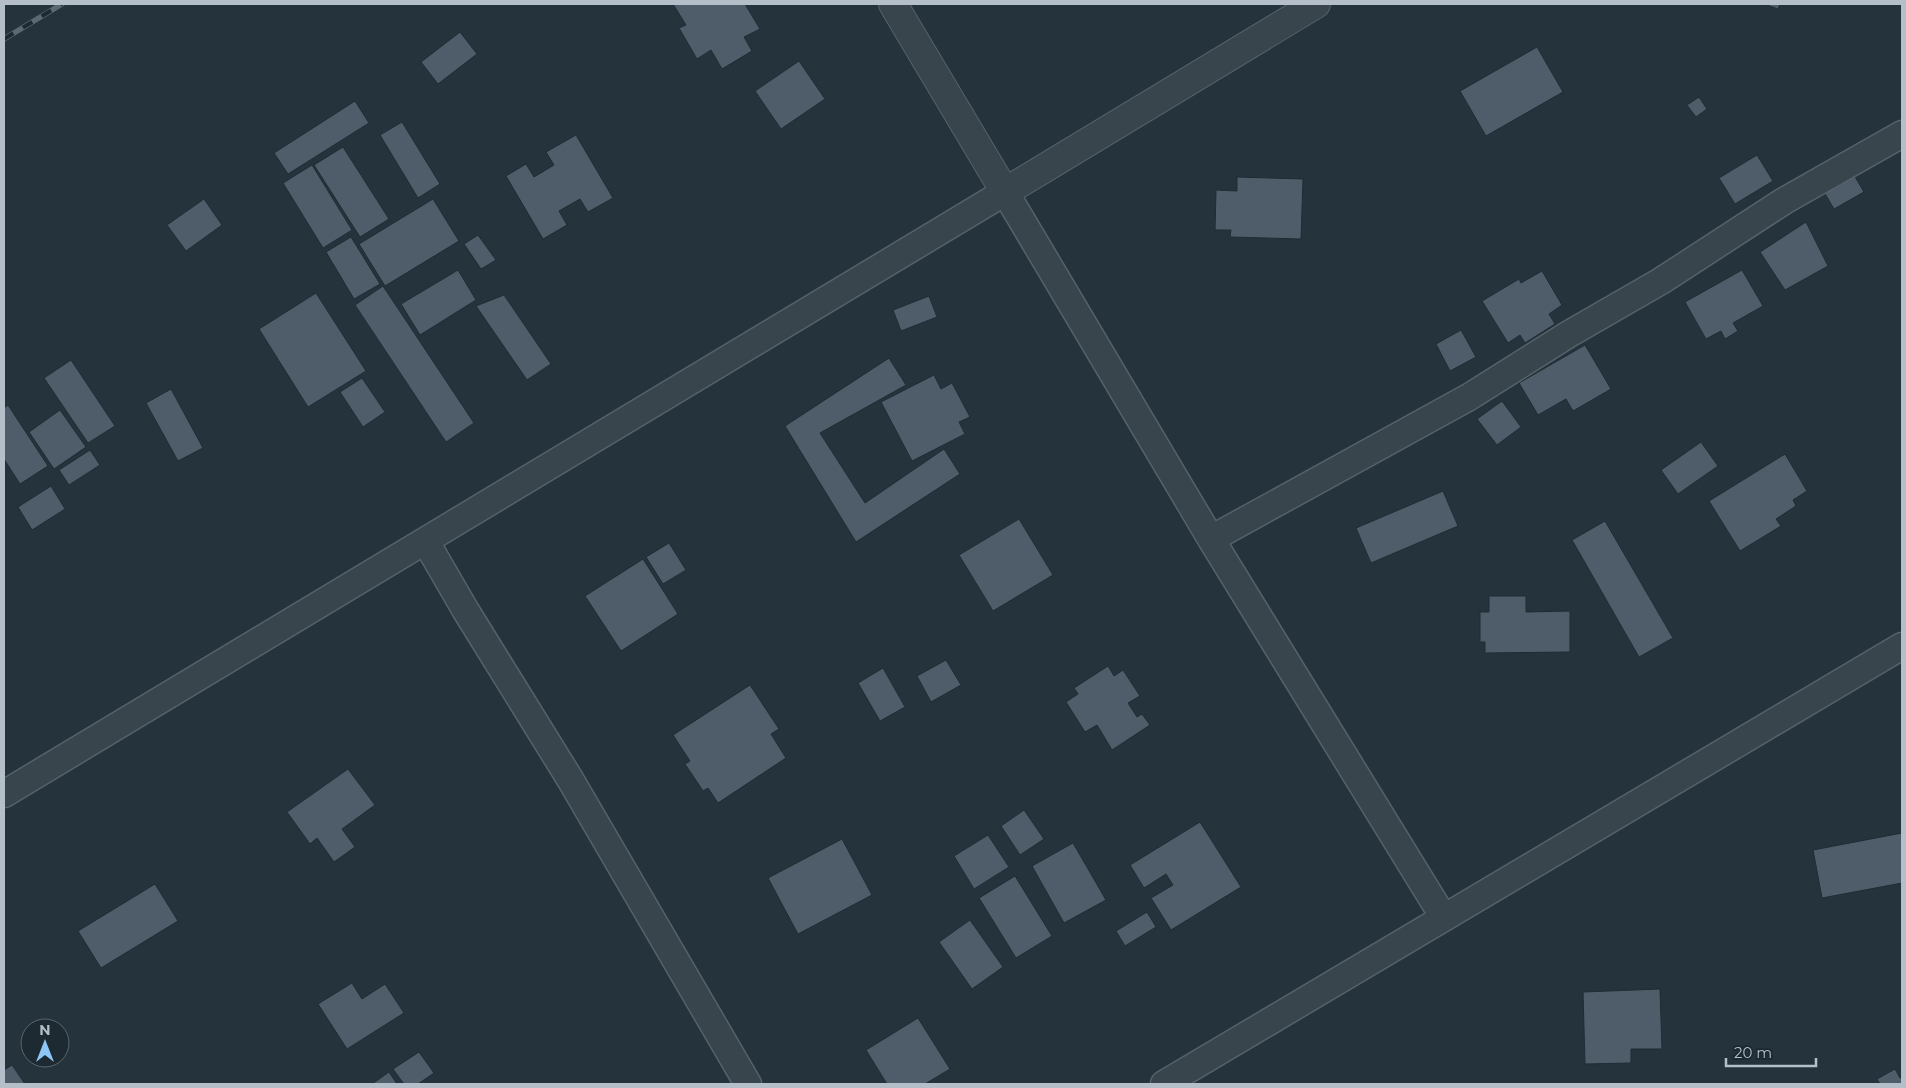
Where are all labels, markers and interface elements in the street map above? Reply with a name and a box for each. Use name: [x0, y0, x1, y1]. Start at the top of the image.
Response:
north arrow: [20, 1018, 70, 1068]
text: N: [39, 1021, 51, 1039]
scale bar: [1726, 1036, 1816, 1068]
text: 20 m: [1734, 1043, 1772, 1062]

